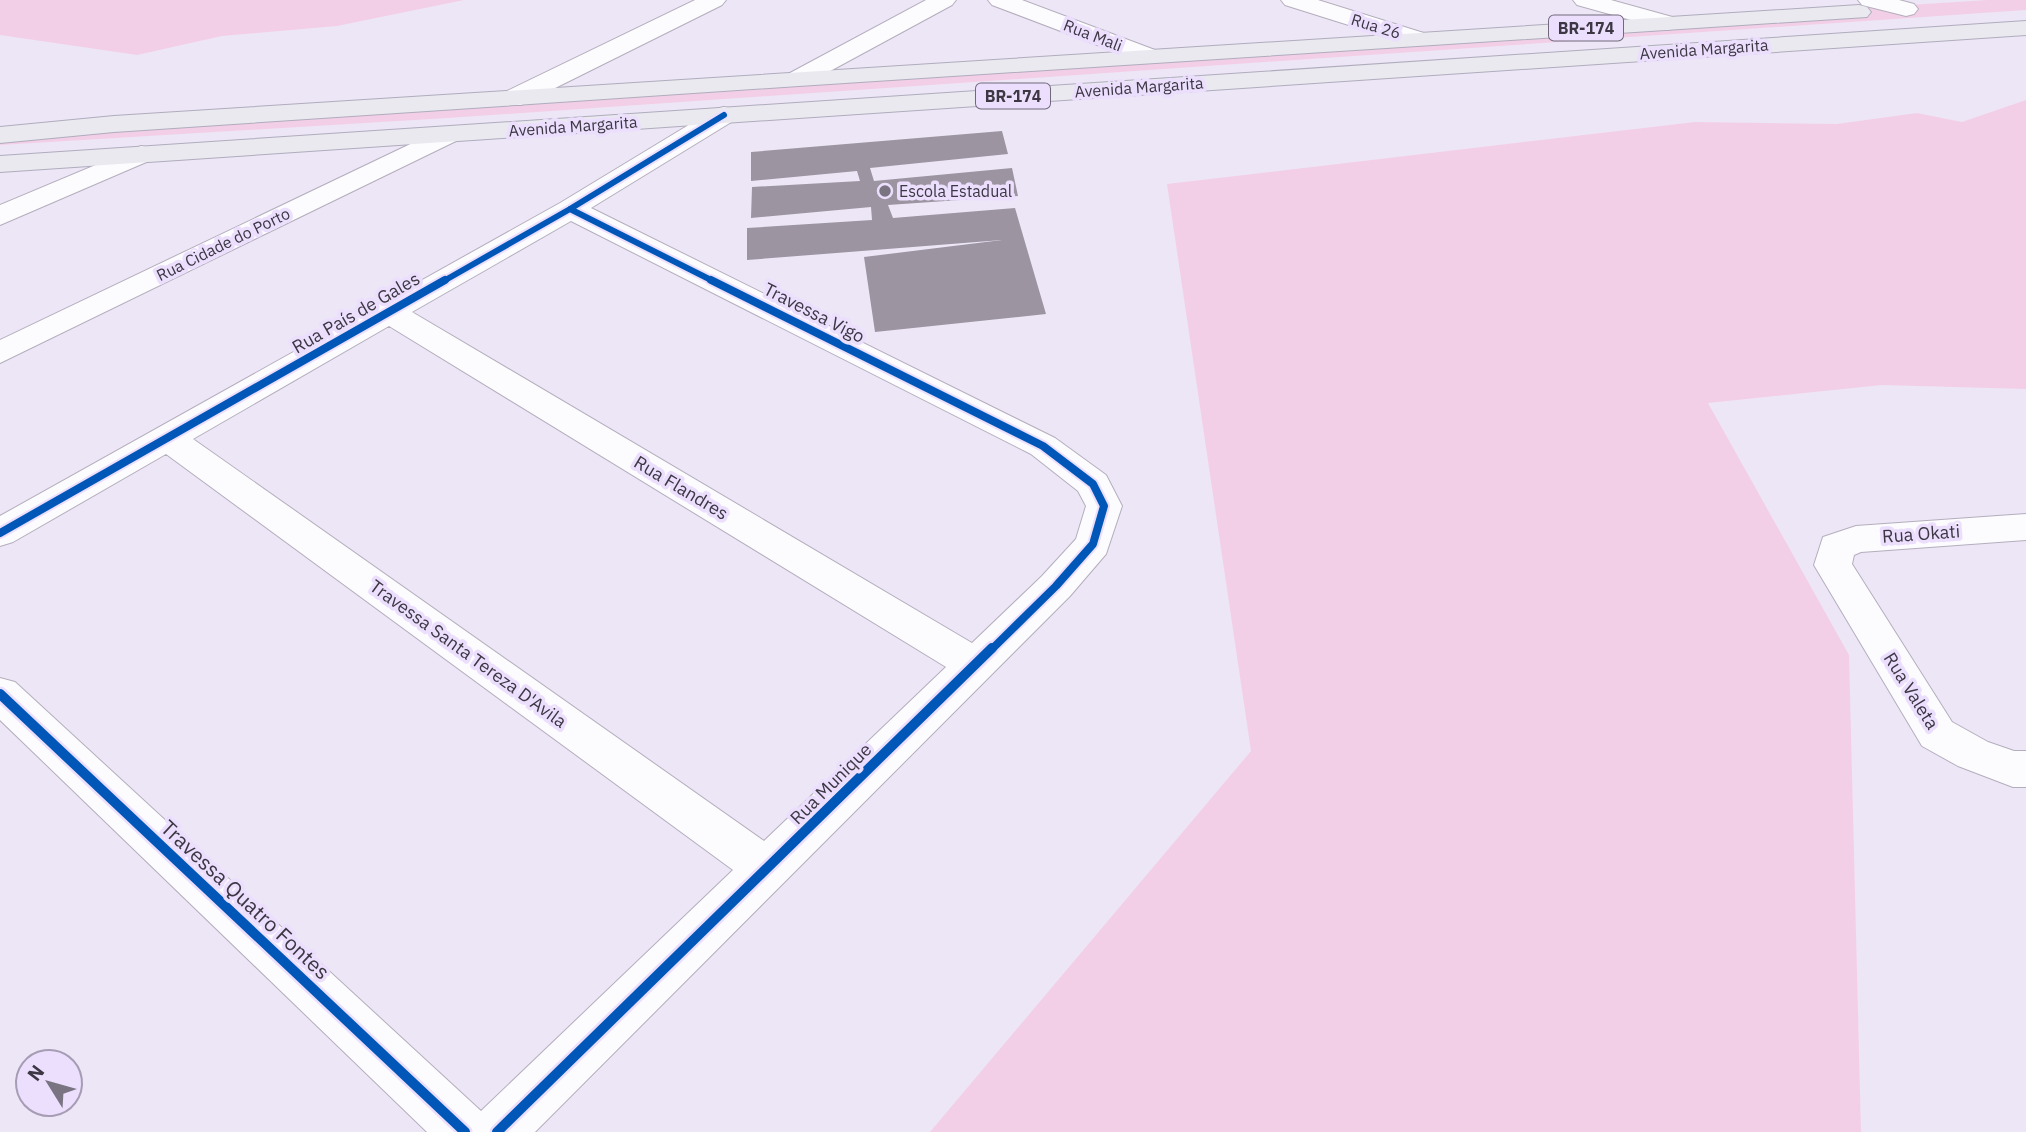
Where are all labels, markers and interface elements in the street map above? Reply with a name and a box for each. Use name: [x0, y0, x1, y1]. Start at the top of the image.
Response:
street label: Rua 26: [1349, 9, 1403, 43]
street label: Rua Mali: [1061, 15, 1125, 55]
road number: BR-174: [1549, 16, 1623, 40]
street label: Avenida Margarita: [1639, 34, 1770, 63]
street label: Avenida Margarita: [1074, 72, 1205, 101]
road number: BR-174: [976, 83, 1050, 108]
street label: Avenida Margarita: [508, 111, 639, 140]
place label: Escola Estadual: [899, 181, 1012, 201]
marker: Escola Estadual: [877, 183, 893, 199]
street label: Rua Cidade do Porto: [153, 203, 293, 285]
street label: Rua País de Gales: [288, 267, 424, 358]
street label: Travessa Vigo: [760, 277, 869, 348]
street label: Rua Flandres: [630, 450, 733, 525]
street label: Rua Okati: [1881, 519, 1961, 548]
street label: Travessa Santa Tereza D'Avila: [365, 574, 572, 733]
street label: Rua Valeta: [1879, 648, 1944, 734]
street label: Rua Munique: [785, 738, 876, 829]
street label: Travessa Quatro Fontes: [155, 813, 336, 985]
north arrow: [14, 1048, 84, 1118]
text: N: [22, 1060, 49, 1085]

